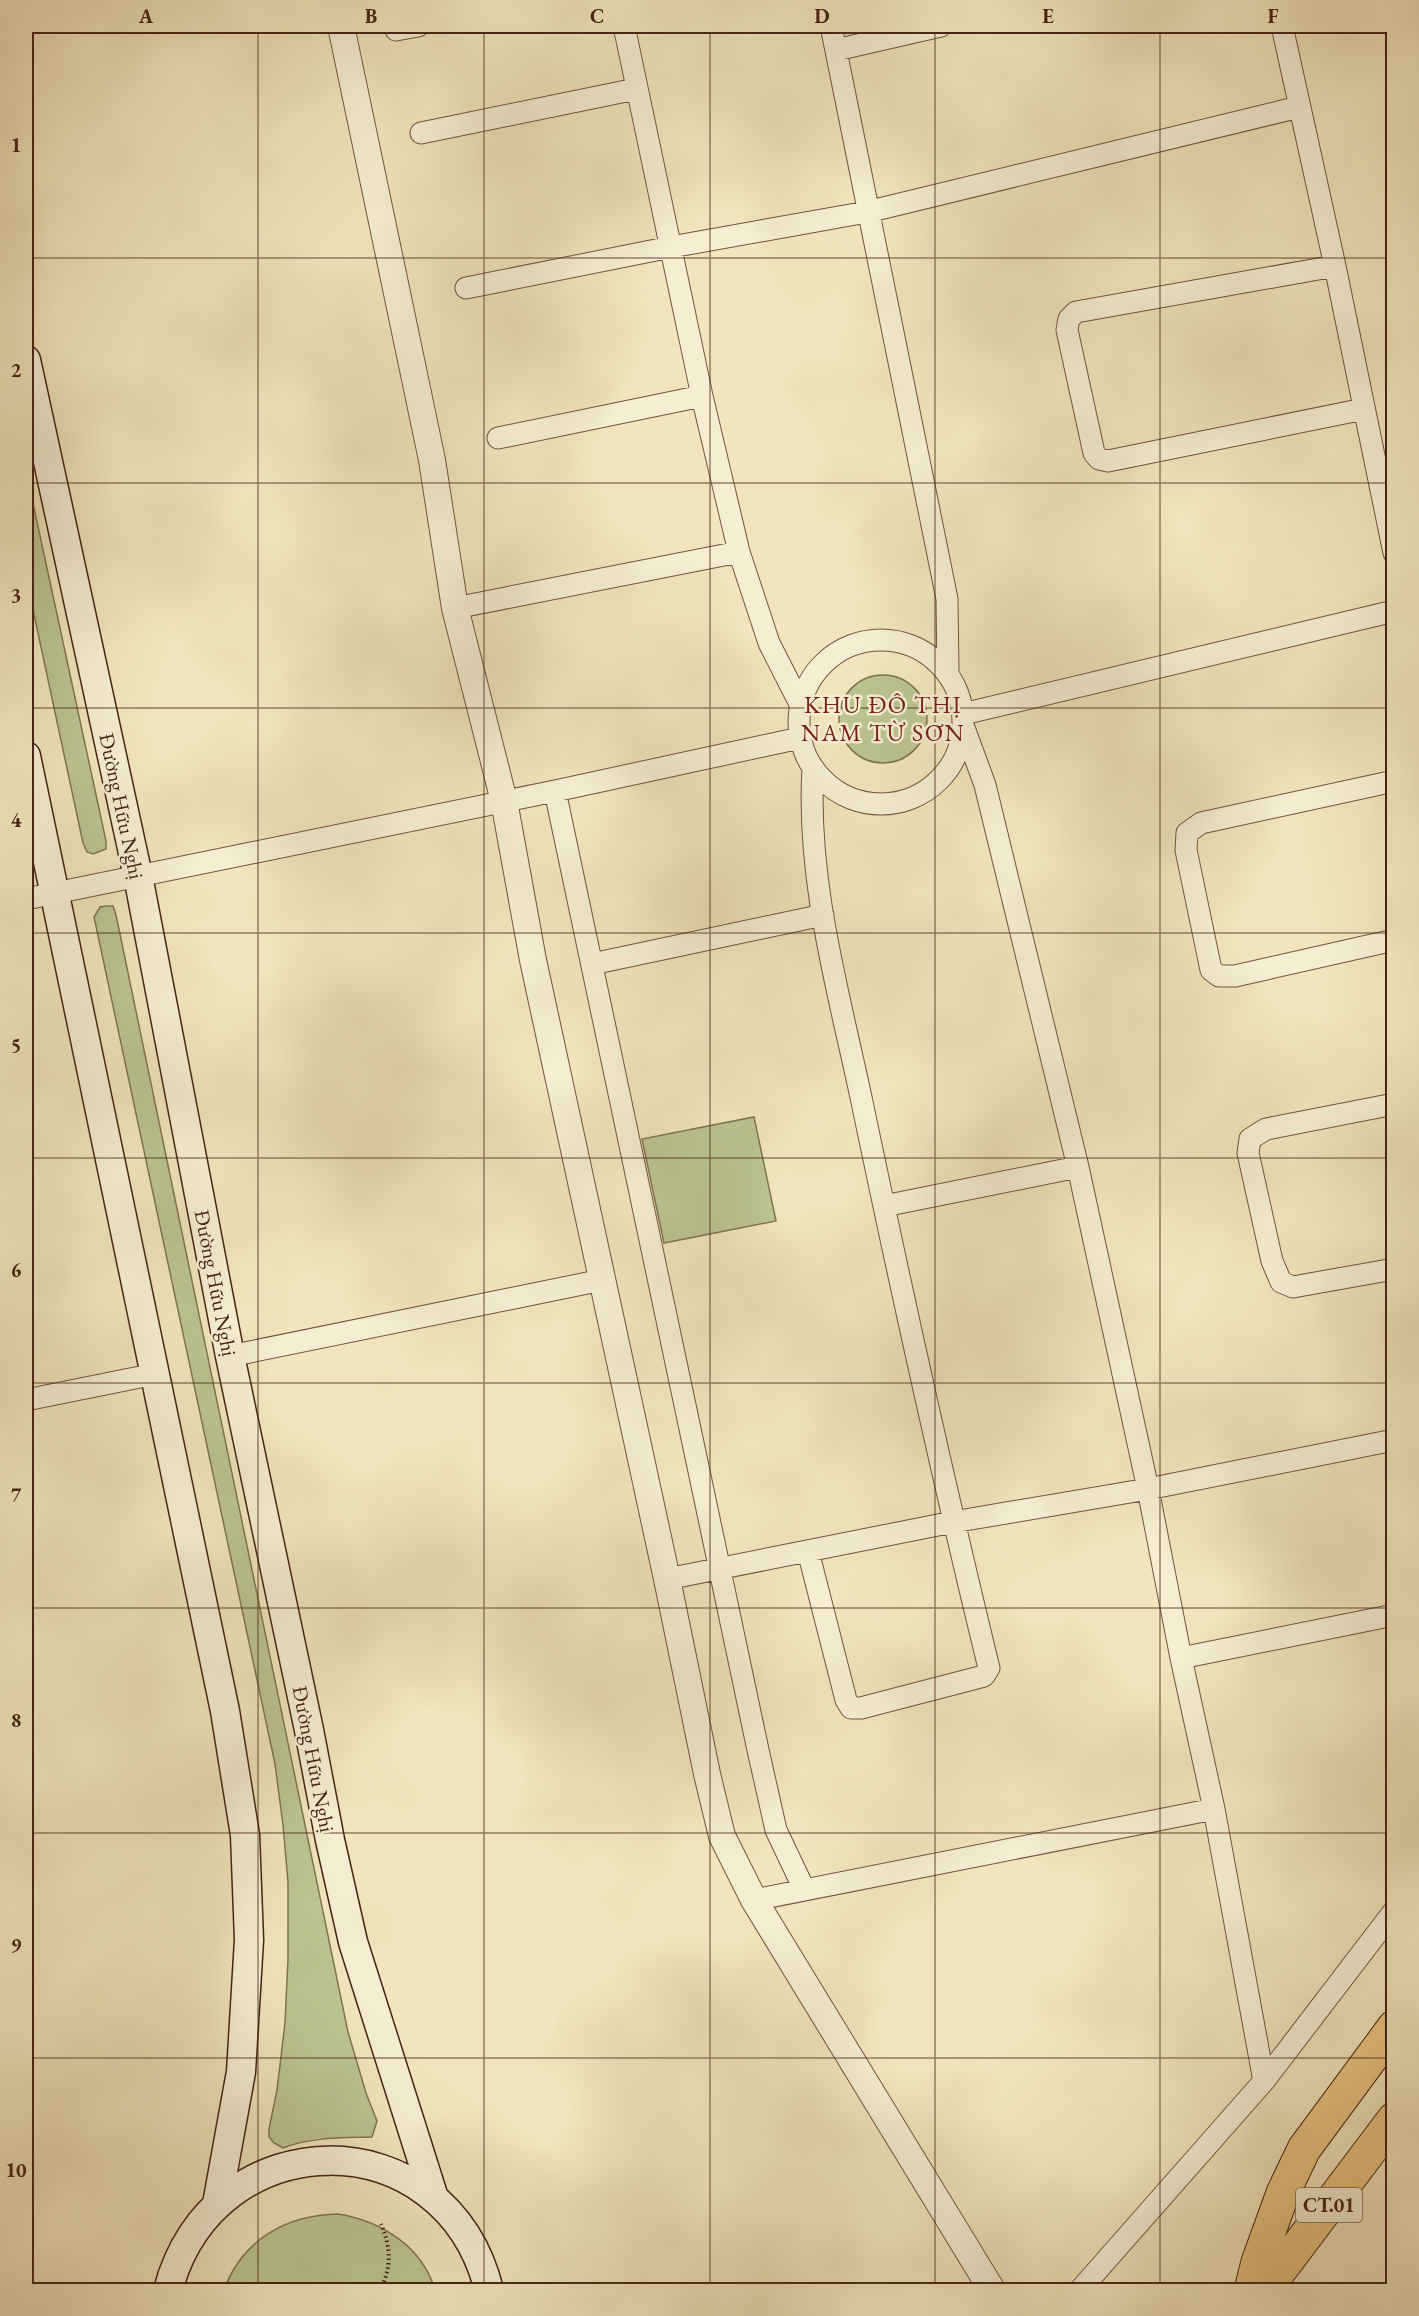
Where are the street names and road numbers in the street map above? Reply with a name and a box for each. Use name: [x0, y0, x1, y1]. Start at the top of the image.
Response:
street label: Đường Hữu Nghị: [93, 731, 151, 881]
street label: Đường Hữu Nghị: [189, 1208, 243, 1358]
street label: Đường Hữu Nghị: [287, 1684, 341, 1834]
road number: CT.01: [1296, 2188, 1362, 2222]

